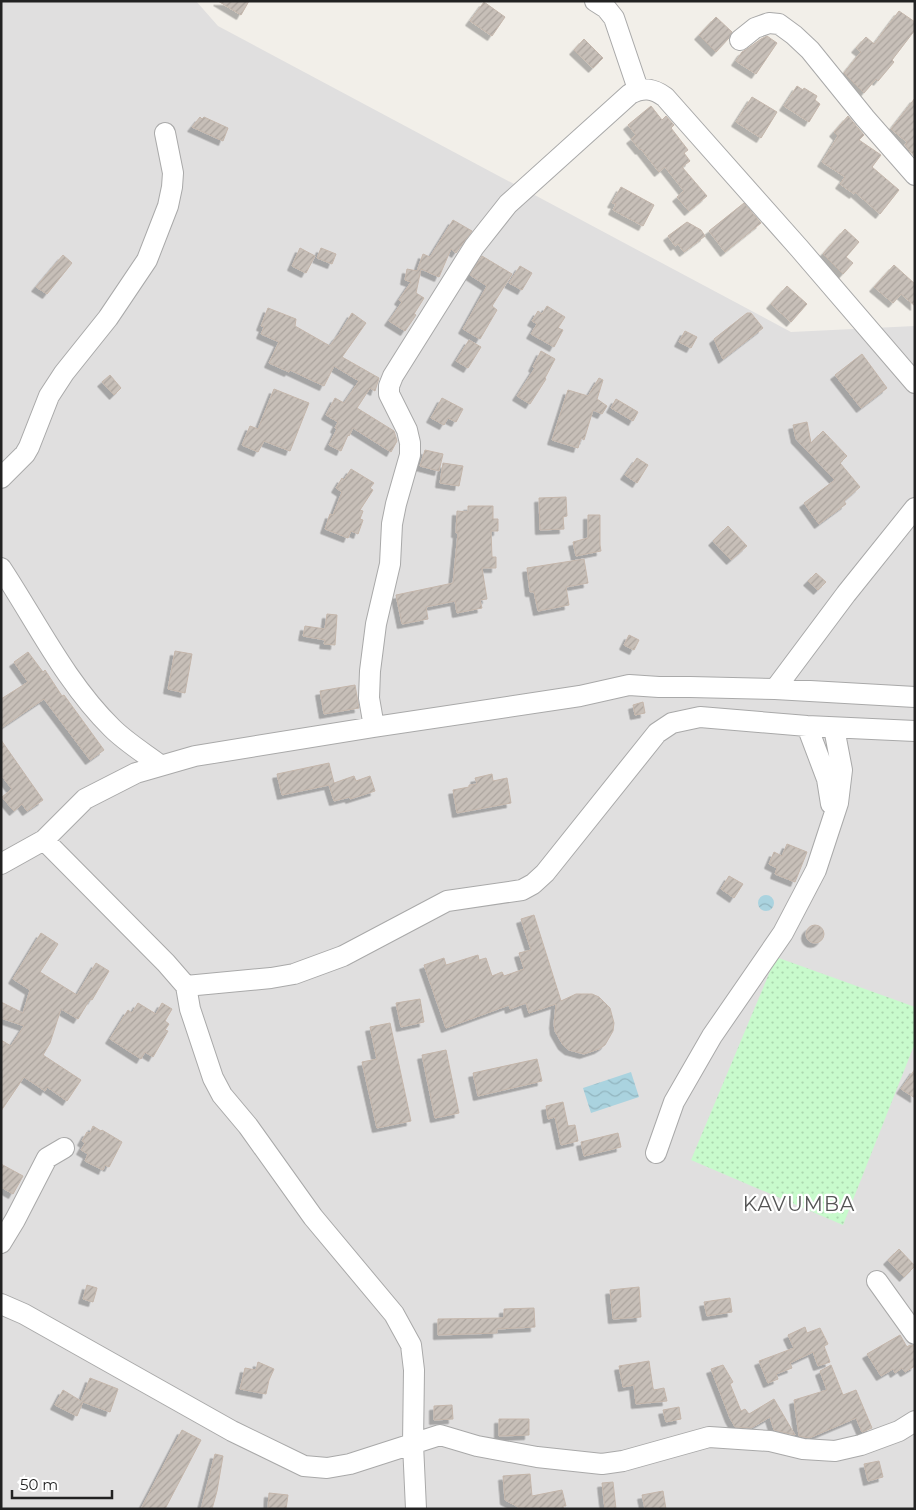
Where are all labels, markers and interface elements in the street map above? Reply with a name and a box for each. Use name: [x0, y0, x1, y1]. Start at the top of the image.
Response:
district label: KAVUMBA: [743, 1192, 855, 1216]
scale bar: [12, 1468, 112, 1500]
text: 50 m: [20, 1475, 58, 1494]

